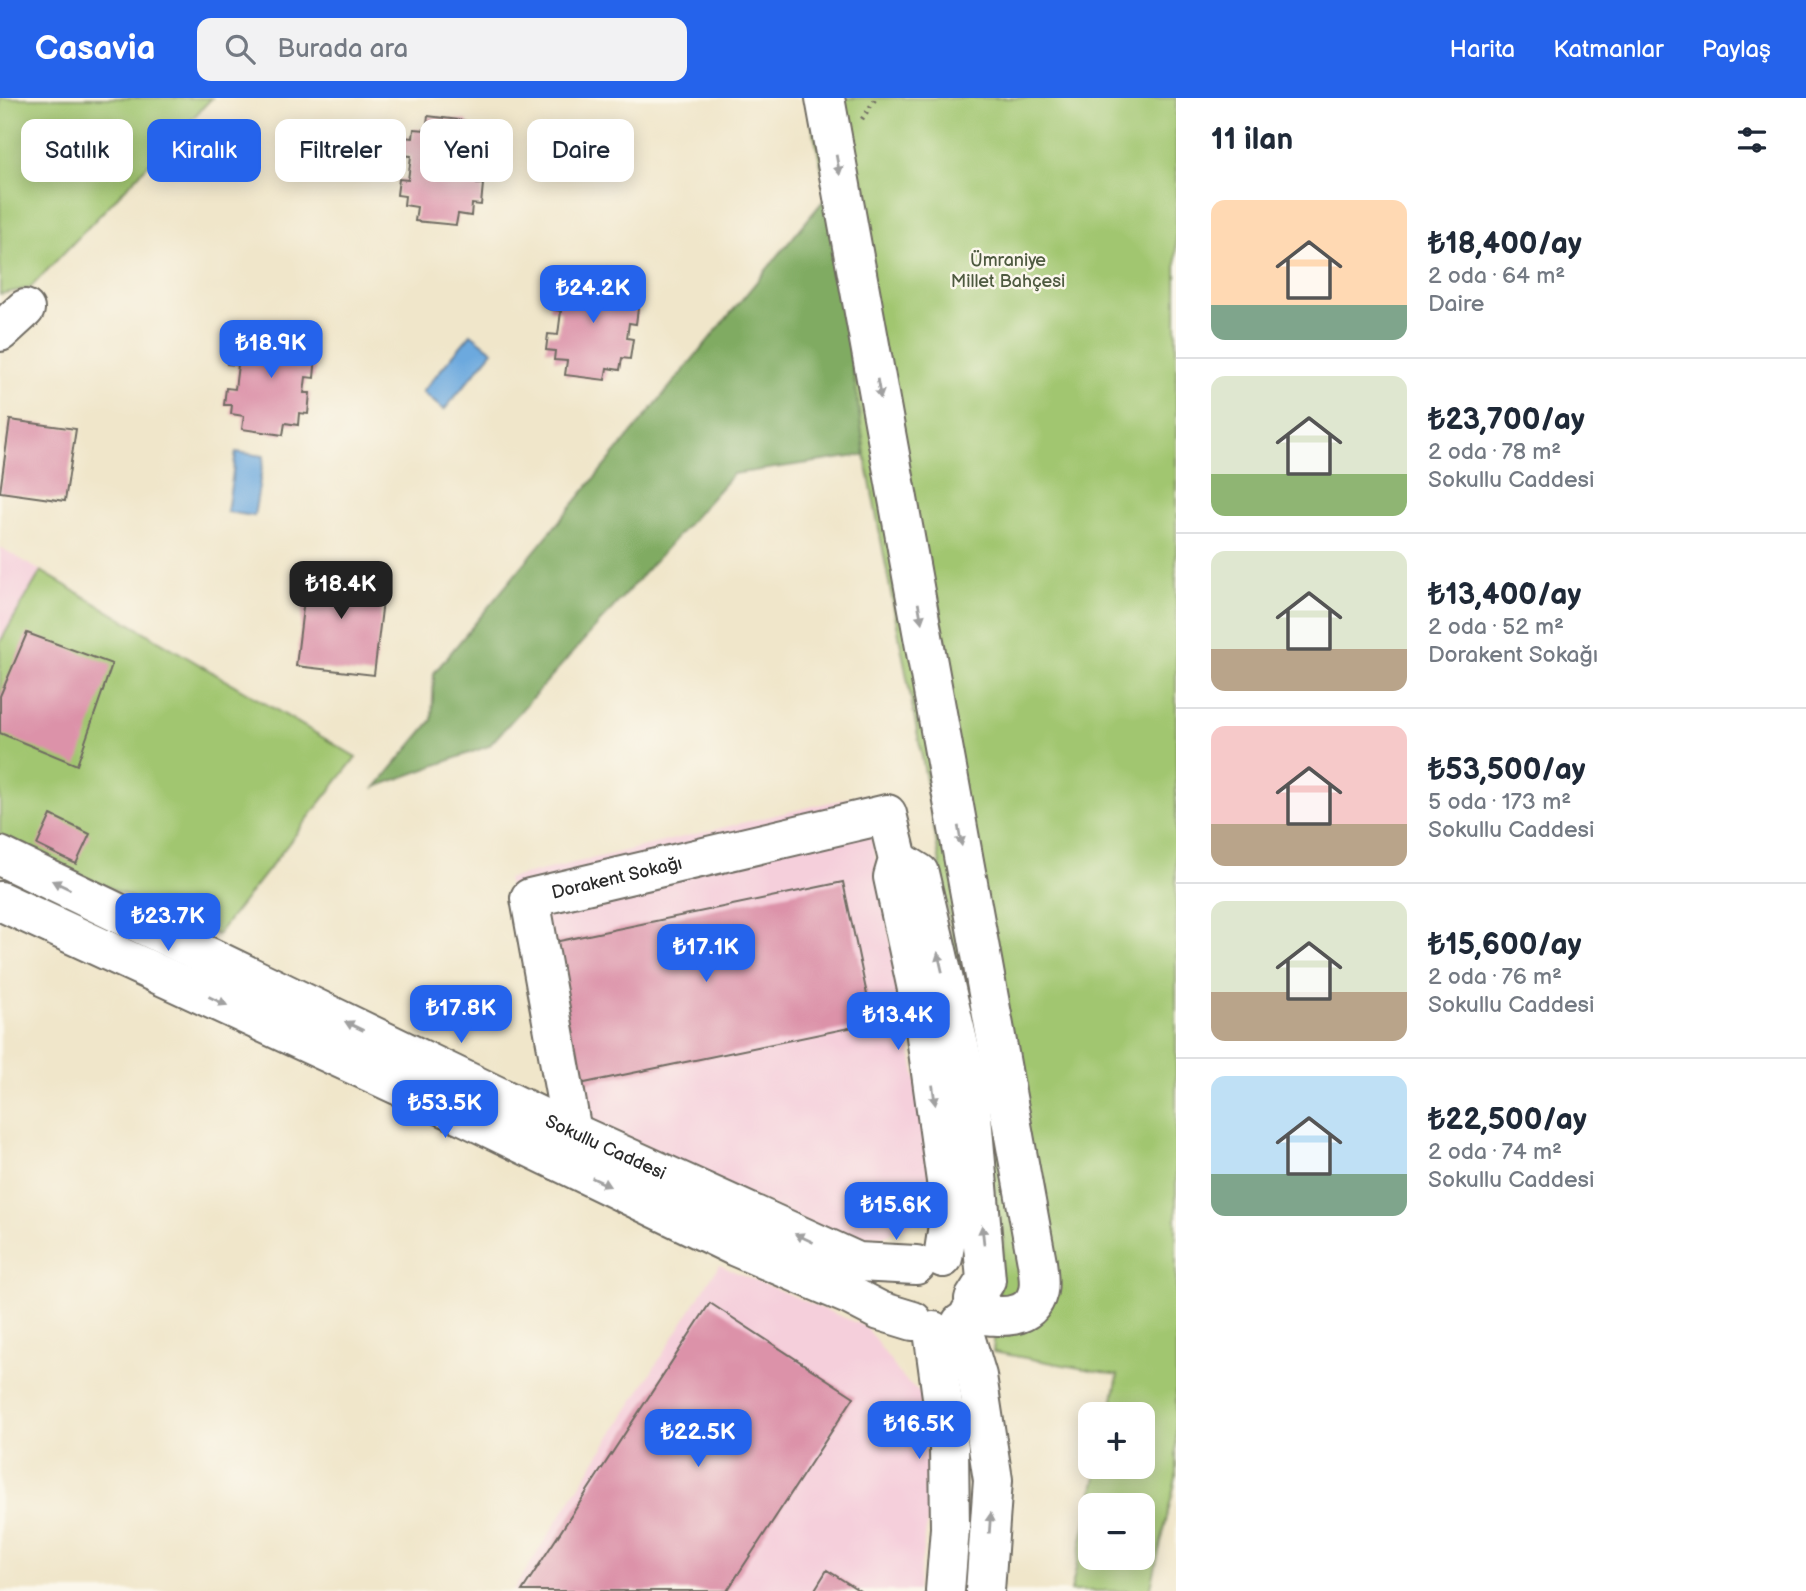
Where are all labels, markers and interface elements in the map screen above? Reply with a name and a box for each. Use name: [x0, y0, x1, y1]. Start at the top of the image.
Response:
search box: [197, 18, 687, 81]
text: Casavia: [35, 29, 155, 69]
icon: search: [221, 30, 259, 68]
text: Burada ara: [277, 34, 408, 65]
text: Harita: [1449, 35, 1515, 64]
text: Katmanlar: [1553, 35, 1664, 64]
text: Paylaş: [1702, 35, 1771, 64]
chip: Satılık: [21, 119, 133, 182]
chip: Kiralık: [147, 119, 261, 182]
chip: Filtreler: [275, 119, 406, 182]
chip: Yeni: [420, 119, 513, 182]
chip: Daire: [527, 119, 634, 182]
icon: filters: [1733, 121, 1771, 159]
text: 11 ilan: [1211, 122, 1293, 158]
one-way arrow: [833, 154, 844, 176]
text: ₺18,400/ay: [1428, 226, 1582, 262]
icon: home: [1267, 228, 1351, 312]
park label: Ümraniye Millet Bahçesi: [951, 249, 1065, 292]
text: 2 oda · 64 m²: [1428, 262, 1565, 290]
pin: ₺24.2K: [536, 266, 650, 325]
text: ₺24.2K: [556, 274, 630, 302]
text: Daire: [1428, 290, 1484, 318]
pin: ₺18.9K: [214, 320, 328, 380]
text: ₺18.9K: [236, 329, 306, 357]
one-way arrow: [874, 378, 885, 400]
text: ₺23,700/ay: [1428, 402, 1585, 438]
icon: home: [1267, 404, 1351, 488]
text: 2 oda · 78 m²: [1428, 438, 1561, 466]
text: Sokullu Caddesi: [1428, 466, 1594, 494]
pin: ₺18.4K: [284, 561, 398, 621]
text: ₺18.4K: [306, 570, 376, 598]
text: ₺13,400/ay: [1428, 577, 1581, 613]
icon: home: [1267, 579, 1351, 663]
one-way arrow: [914, 602, 925, 624]
text: 2 oda · 52 m²: [1428, 613, 1564, 641]
text: Dorakent Sokağı: [1428, 641, 1598, 669]
text: ₺53,500/ay: [1428, 752, 1586, 788]
icon: home: [1267, 754, 1351, 838]
text: 5 oda · 173 m²: [1428, 788, 1571, 816]
text: Sokullu Caddesi: [1428, 816, 1594, 844]
one-way arrow: [955, 825, 966, 847]
street label: Dorakent Sokağı: [549, 852, 684, 903]
one-way arrow: [51, 879, 71, 890]
pin: ₺23.7K: [111, 894, 225, 953]
text: ₺23.7K: [131, 902, 205, 930]
pin: ₺17.1K: [649, 924, 763, 984]
text: ₺15,600/ay: [1428, 927, 1582, 963]
icon: home: [1267, 929, 1351, 1013]
text: ₺17.1K: [673, 933, 739, 961]
one-way arrow: [934, 951, 945, 973]
text: 2 oda · 76 m²: [1428, 963, 1562, 991]
pin: ₺17.8K: [404, 986, 518, 1045]
text: Sokullu Caddesi: [1428, 991, 1594, 1019]
pin: ₺13.4K: [841, 992, 955, 1052]
text: ₺17.8K: [426, 994, 496, 1022]
one-way arrow: [208, 996, 228, 1007]
text: ₺13.4K: [863, 1001, 933, 1029]
one-way arrow: [344, 1021, 364, 1032]
pin: ₺53.5K: [388, 1080, 502, 1140]
one-way arrow: [929, 1084, 940, 1106]
text: ₺53.5K: [408, 1089, 482, 1117]
text: ₺22,500/ay: [1428, 1102, 1587, 1138]
icon: home: [1267, 1104, 1351, 1188]
street label: Sokullu Caddesi: [542, 1110, 669, 1184]
text: 2 oda · 74 m²: [1428, 1138, 1562, 1166]
text: Sokullu Caddesi: [1428, 1166, 1594, 1194]
one-way arrow: [591, 1176, 611, 1188]
pin: ₺15.6K: [839, 1182, 953, 1242]
text: ₺15.6K: [861, 1191, 931, 1219]
one-way arrow: [977, 1223, 988, 1245]
one-way arrow: [794, 1232, 814, 1243]
pin: ₺16.5K: [862, 1402, 976, 1461]
map controls: [1078, 1402, 1155, 1570]
button: +: [1078, 1402, 1155, 1479]
pin: ₺22.5K: [641, 1410, 755, 1469]
text: ₺16.5K: [884, 1410, 954, 1438]
text: ₺22.5K: [661, 1418, 735, 1446]
button: −: [1078, 1493, 1155, 1570]
one-way arrow: [985, 1512, 996, 1534]

